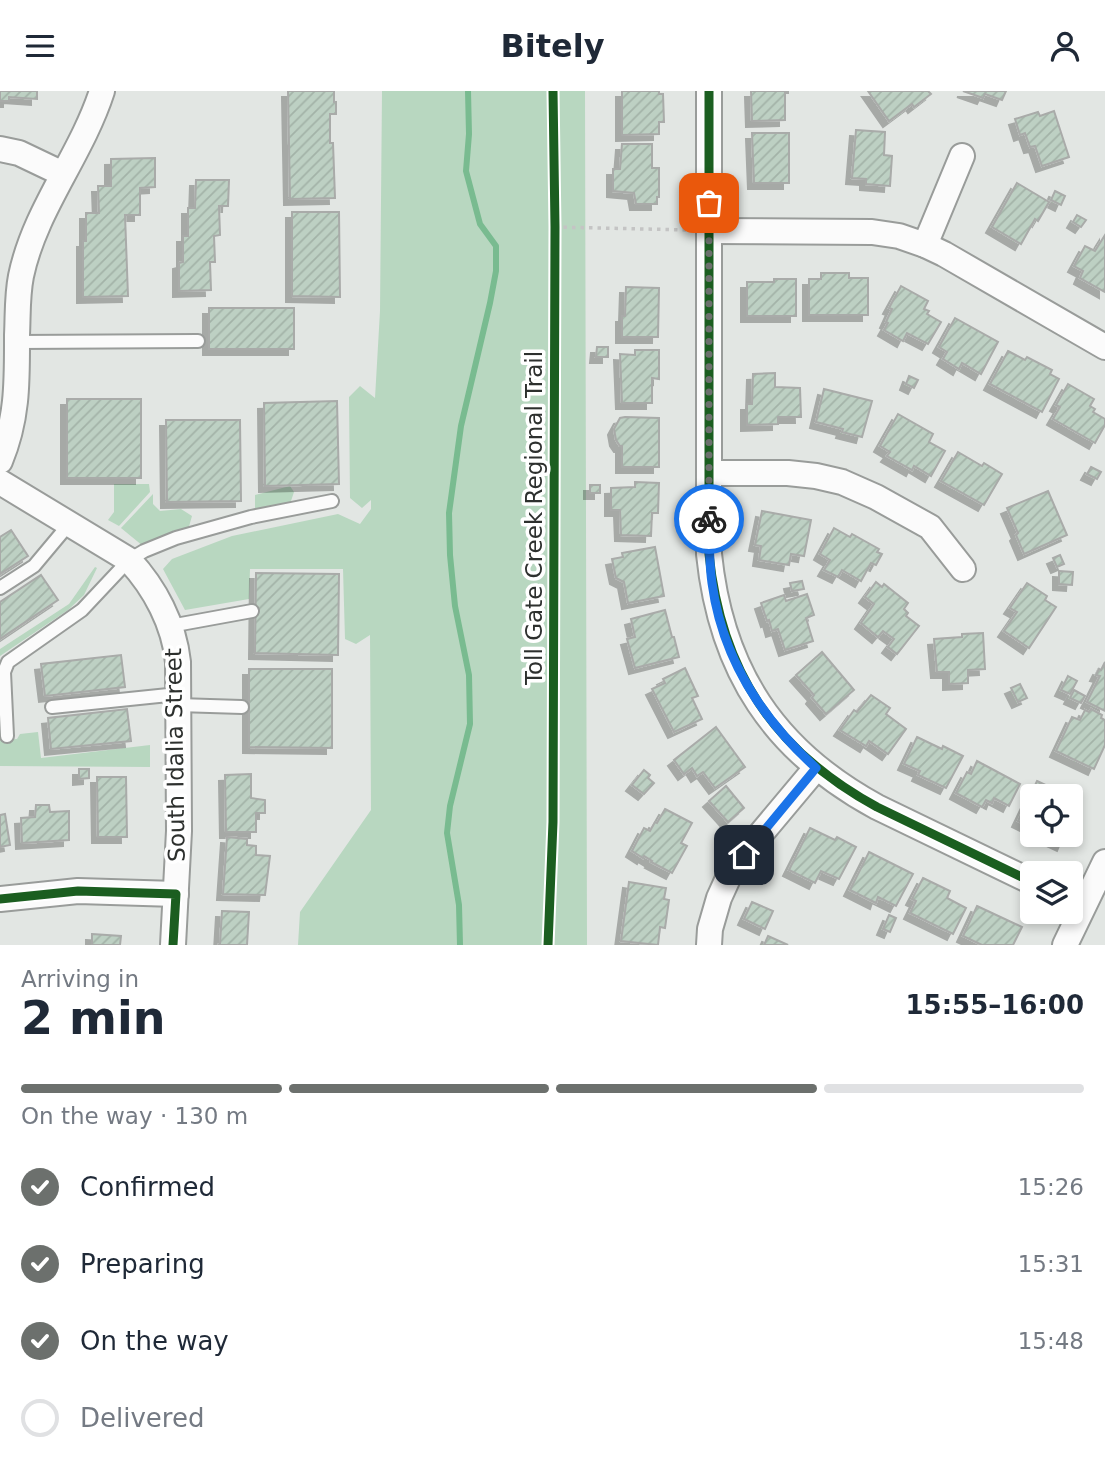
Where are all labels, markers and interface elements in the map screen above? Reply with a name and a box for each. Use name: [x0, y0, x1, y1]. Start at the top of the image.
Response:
icon: menu: [21, 27, 59, 65]
text: Bitely: [500, 27, 605, 65]
icon: person: [1046, 27, 1084, 65]
pin: [679, 173, 739, 233]
icon: bag: [690, 184, 728, 222]
street label: Toll Gate Creek Regional Trail: [521, 351, 547, 686]
courier: [674, 484, 744, 554]
icon: bike: [690, 500, 728, 538]
street label: South Idalia Street: [160, 648, 190, 862]
map controls: [1020, 784, 1083, 924]
button: locate: [1020, 784, 1083, 847]
pin: [714, 825, 774, 885]
icon: home: [725, 836, 763, 874]
button: layers: [1020, 861, 1083, 924]
text: Arriving in: [21, 966, 139, 992]
text: 15:55–16:00: [905, 990, 1084, 1020]
text: 2 min: [21, 991, 165, 1045]
text: On the way · 130 m: [21, 1103, 248, 1129]
icon: check: [21, 1168, 59, 1206]
text: Confirmed: [80, 1172, 215, 1202]
text: 15:26: [1018, 1174, 1084, 1200]
icon: check: [21, 1245, 59, 1283]
text: Preparing: [80, 1249, 205, 1279]
text: 15:31: [1018, 1251, 1084, 1277]
icon: check: [21, 1322, 59, 1360]
text: On the way: [80, 1326, 229, 1356]
text: 15:48: [1018, 1328, 1084, 1354]
text: Delivered: [80, 1403, 204, 1433]

